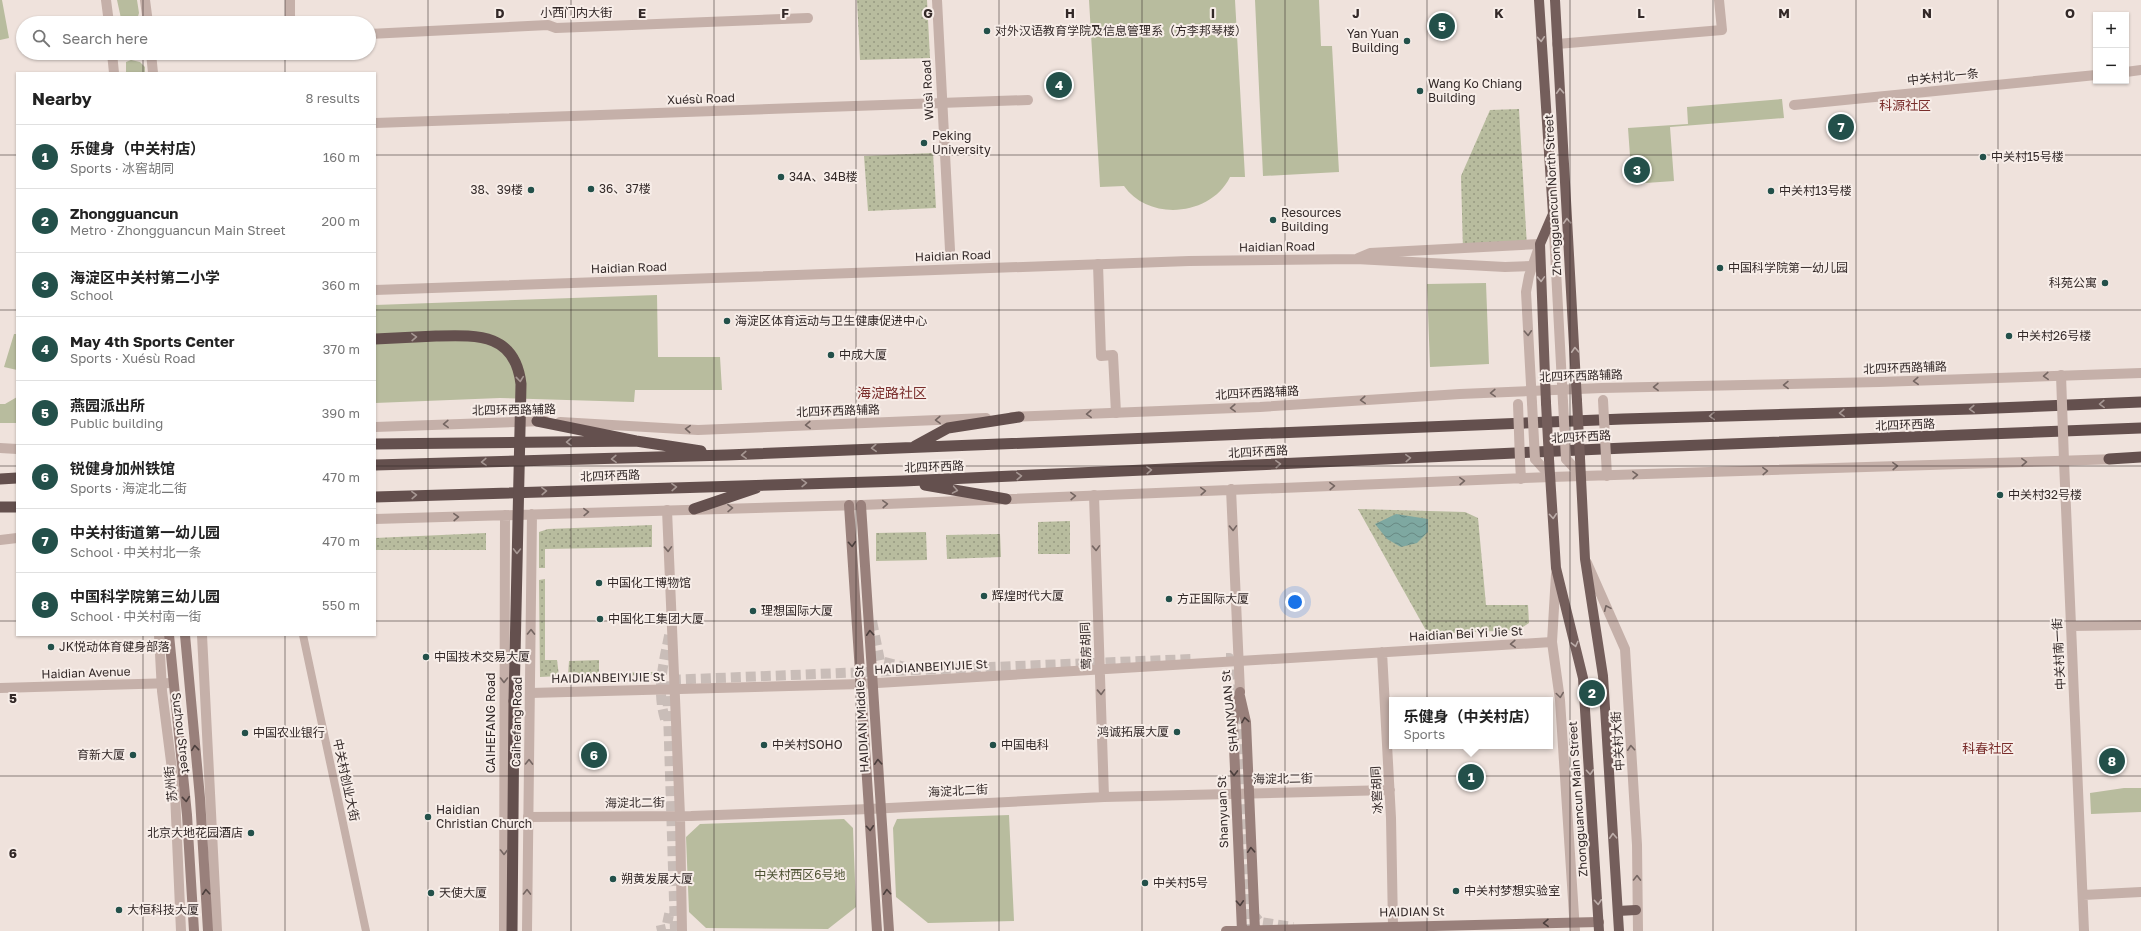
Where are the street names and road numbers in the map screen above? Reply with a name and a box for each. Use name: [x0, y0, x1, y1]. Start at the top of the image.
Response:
street label: 小西门内大街: [540, 5, 612, 20]
street label: Wūsì Road: [918, 59, 937, 121]
street label: 中关村北一条: [1906, 65, 1980, 88]
street label: Xuésù Road: [667, 90, 735, 107]
street label: Zhongguancun North Street: [1541, 114, 1564, 276]
street label: Haidian Road: [1239, 238, 1315, 255]
street label: Haidian Road: [915, 247, 991, 264]
street label: Haidian Road: [591, 259, 667, 276]
street label: 北四环西路辅路: [1863, 359, 1947, 376]
street label: 北四环西路辅路: [1539, 367, 1623, 384]
street label: 北四环西路辅路: [1215, 383, 1299, 402]
street label: 北四环西路辅路: [472, 401, 556, 418]
street label: 北四环西路辅路: [796, 402, 880, 419]
street label: 北四环西路: [1875, 416, 1935, 433]
street label: 北四环西路: [1551, 427, 1611, 446]
street label: 北四环西路: [1228, 442, 1288, 461]
street label: 北四环西路: [904, 458, 964, 475]
street label: 北四环西路: [580, 467, 640, 484]
street label: 中关村南一街: [2049, 618, 2068, 690]
street label: 莺房胡同: [1077, 622, 1094, 670]
street label: Haidian Bei Yi Jie St: [1409, 623, 1524, 644]
street label: HAIDIANBEIYIJIE St: [874, 656, 988, 677]
street label: Haidian Avenue: [41, 663, 131, 682]
street label: HAIDIAN Middle St: [851, 665, 872, 773]
street label: HAIDIANBEIYIJIE St: [551, 669, 665, 686]
street label: SHANYUAN St: [1218, 669, 1241, 753]
street label: CAIHEFANG Road: [483, 673, 498, 773]
street label: Caihefang Road: [508, 677, 525, 767]
street label: Suzhou Street: [169, 692, 194, 774]
street label: 中关村大街: [1608, 711, 1627, 771]
street label: Zhongguancun Main Street: [1565, 721, 1590, 877]
street label: 中关村创业大街: [330, 737, 363, 823]
street label: 苏州街: [161, 765, 180, 803]
street label: 冰窖胡同: [1368, 766, 1385, 814]
street label: 海淀北二街: [1253, 770, 1313, 787]
street label: Shanyuan St: [1214, 775, 1231, 848]
street label: 海淀北二街: [928, 781, 988, 800]
street label: 海淀北二街: [605, 794, 665, 811]
street label: HAIDIAN St: [1379, 903, 1445, 920]

